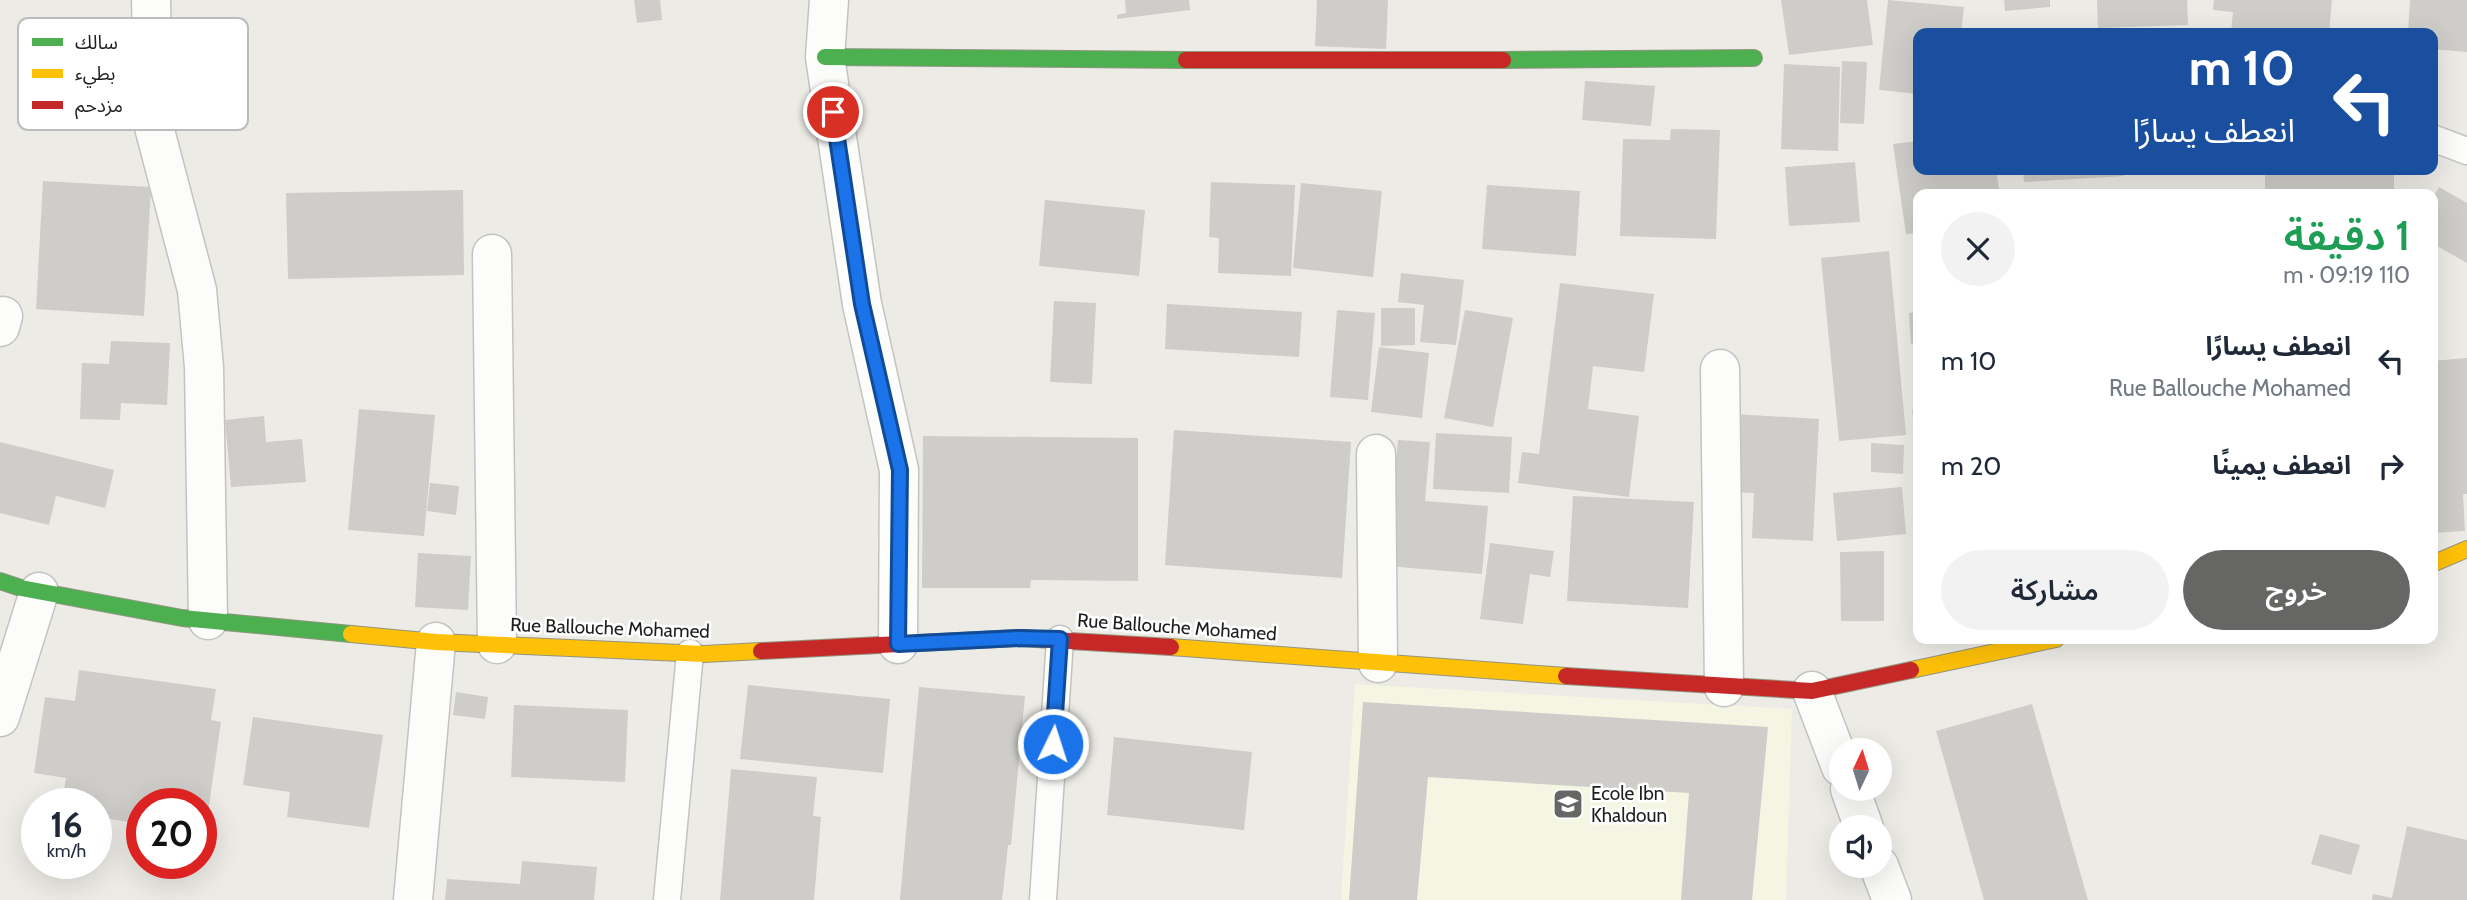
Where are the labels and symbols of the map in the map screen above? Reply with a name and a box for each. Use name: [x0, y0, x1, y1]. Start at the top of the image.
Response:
legend: [18, 18, 248, 130]
text: سالك: [75, 31, 118, 54]
text: بطيء: [75, 62, 115, 88]
pin: [803, 82, 863, 142]
text: مزدحم: [75, 94, 123, 120]
street label: Rue Ballouche Mohamed: [1077, 609, 1277, 645]
street label: Rue Ballouche Mohamed: [510, 613, 710, 643]
position arrow: [1016, 707, 1090, 781]
north arrow: [1829, 738, 1892, 802]
place label: Ecole Ibn Khaldoun: [1591, 782, 1667, 827]
school or university icon: Ecole Ibn Khaldoun: [1551, 787, 1585, 821]
speed limit sign: 20: [126, 788, 217, 879]

